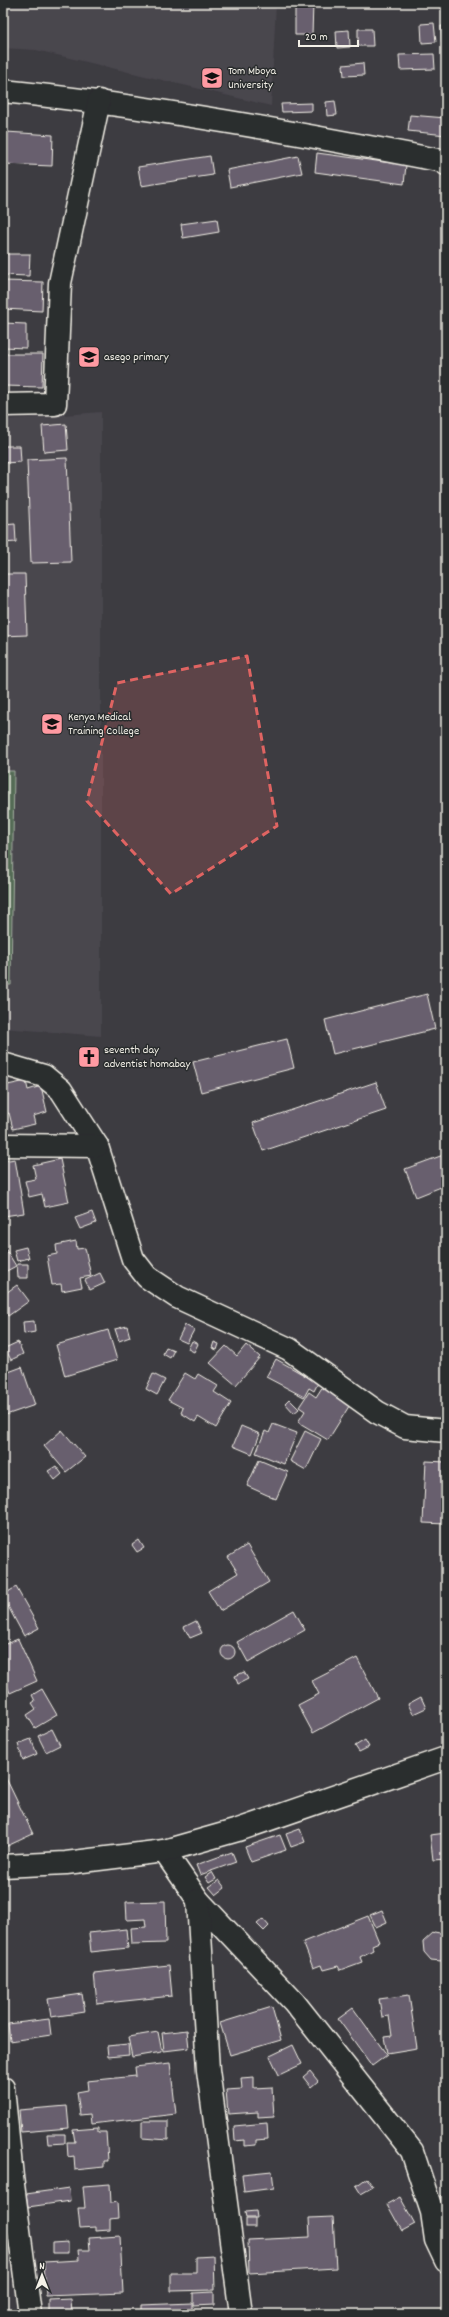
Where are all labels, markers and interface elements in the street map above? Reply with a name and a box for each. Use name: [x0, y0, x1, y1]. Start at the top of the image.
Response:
scale bar: [299, 22, 358, 48]
text: 20 m: [305, 29, 328, 46]
place label: Tom Mboya University: [228, 63, 276, 94]
school or university icon: Tom Mboya University: [199, 65, 225, 91]
school or university icon: asego primary: [76, 344, 102, 370]
place label: asego primary: [104, 349, 170, 366]
place label: Kenya Medical Training College: [68, 709, 139, 740]
school or university icon: Kenya Medical Training College: [39, 711, 65, 737]
place label: seventh day adventist homabay: [104, 1042, 191, 1073]
church icon: seventh day adventist homabay: [76, 1044, 102, 1070]
north arrow: [22, 2255, 62, 2295]
text: N: [39, 2259, 45, 2275]

